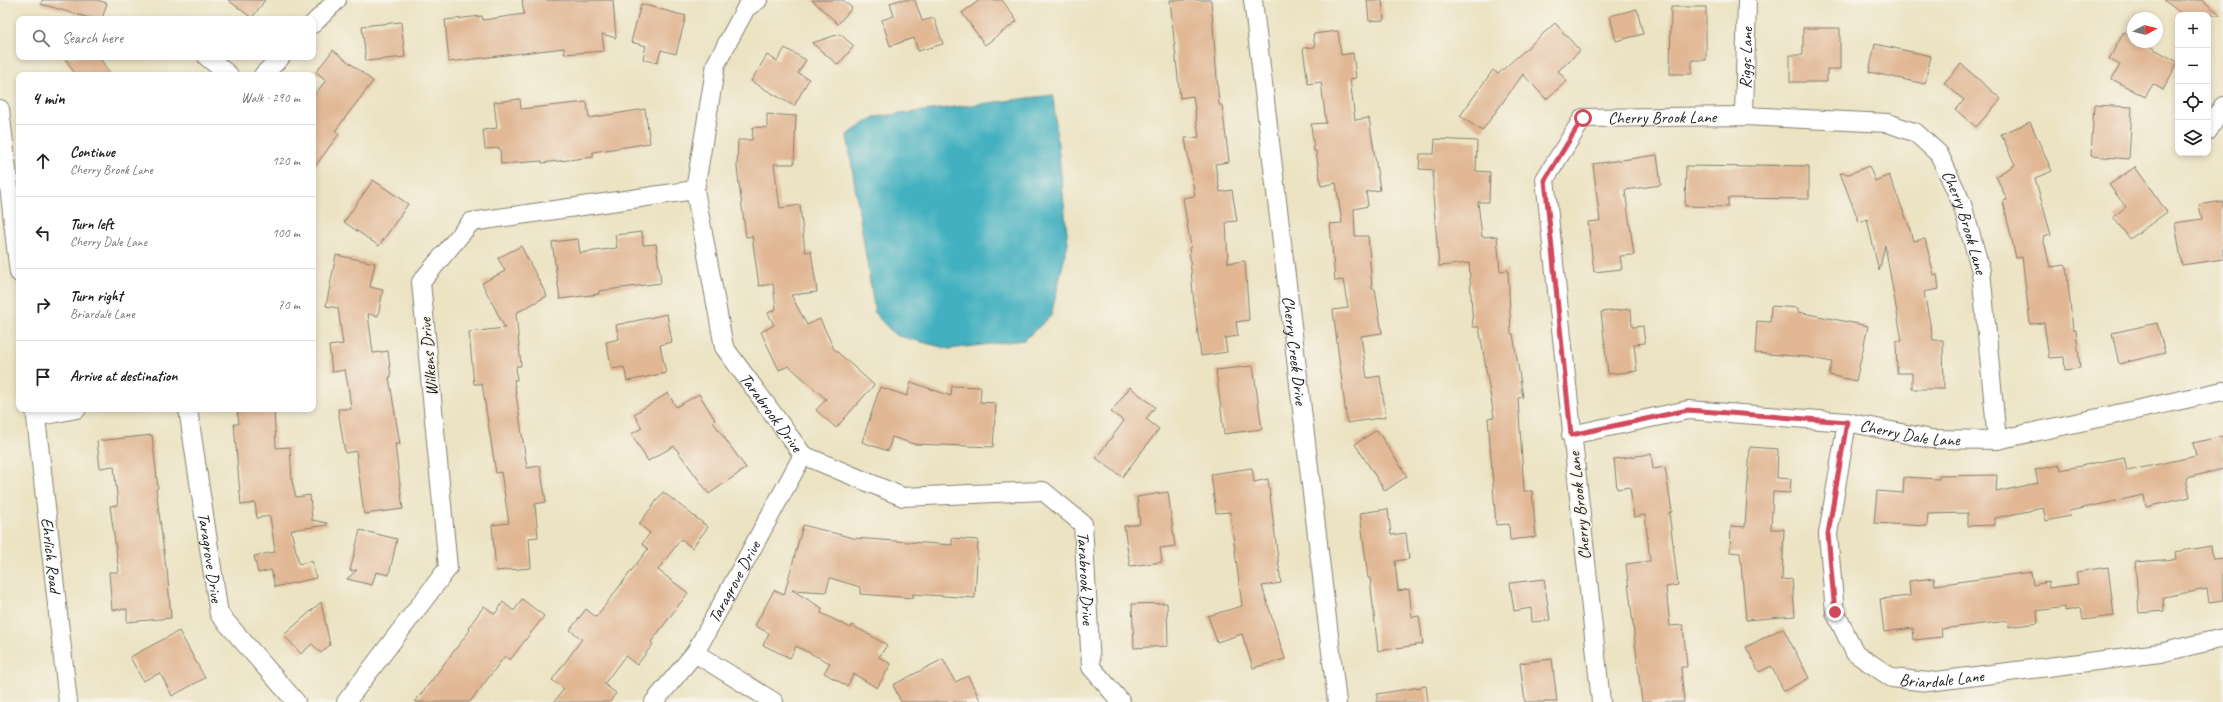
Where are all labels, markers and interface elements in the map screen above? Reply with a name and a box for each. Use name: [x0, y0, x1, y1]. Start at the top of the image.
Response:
north arrow: [2127, 12, 2163, 48]
map controls: [2175, 12, 2211, 156]
button: +: [2175, 12, 2211, 48]
search box: [16, 16, 316, 60]
street label: Riggs Lane: [1735, 25, 1757, 89]
icon: search: [30, 27, 52, 49]
text: Search here: [62, 29, 123, 48]
button: −: [2175, 48, 2211, 84]
button: locate: [2175, 84, 2211, 120]
text: 4 min: [32, 88, 65, 109]
text: Walk · 290 m: [241, 90, 300, 106]
street label: Cherry Brook Lane: [1608, 106, 1718, 129]
route start: [1574, 109, 1592, 127]
button: layers: [2175, 120, 2211, 156]
text: Continue: [70, 143, 115, 162]
icon: ahead: [32, 150, 54, 172]
text: 120 m: [272, 153, 300, 169]
text: Cherry Brook Lane: [70, 162, 153, 178]
street label: Cherry Brook Lane: [1937, 167, 1992, 278]
text: Turn left: [70, 215, 113, 234]
icon: left: [32, 222, 54, 244]
text: 100 m: [272, 225, 300, 241]
text: Cherry Dale Lane: [70, 234, 147, 250]
text: Turn right: [70, 287, 123, 306]
icon: right: [32, 294, 54, 316]
street label: Cherry Creek Drive: [1278, 295, 1312, 408]
text: 70 m: [278, 297, 300, 313]
text: Briardale Lane: [70, 306, 135, 322]
street label: Wilkens Drive: [414, 316, 442, 397]
icon: arrive: [32, 366, 54, 388]
text: Arrive at destination: [70, 367, 177, 386]
street label: Tarabrook Drive: [735, 369, 808, 457]
street label: Cherry Dale Lane: [1858, 415, 1961, 450]
street label: Cherry Brook Lane: [1563, 450, 1596, 561]
street label: Taragrove Drive: [193, 511, 227, 605]
street label: Ehrlich Road: [36, 516, 66, 596]
street label: Tarabrook Drive: [1072, 531, 1099, 627]
street label: Taragrove Drive: [703, 536, 766, 627]
route end: [1826, 603, 1844, 621]
street label: Briardale Lane: [1898, 665, 1986, 693]

